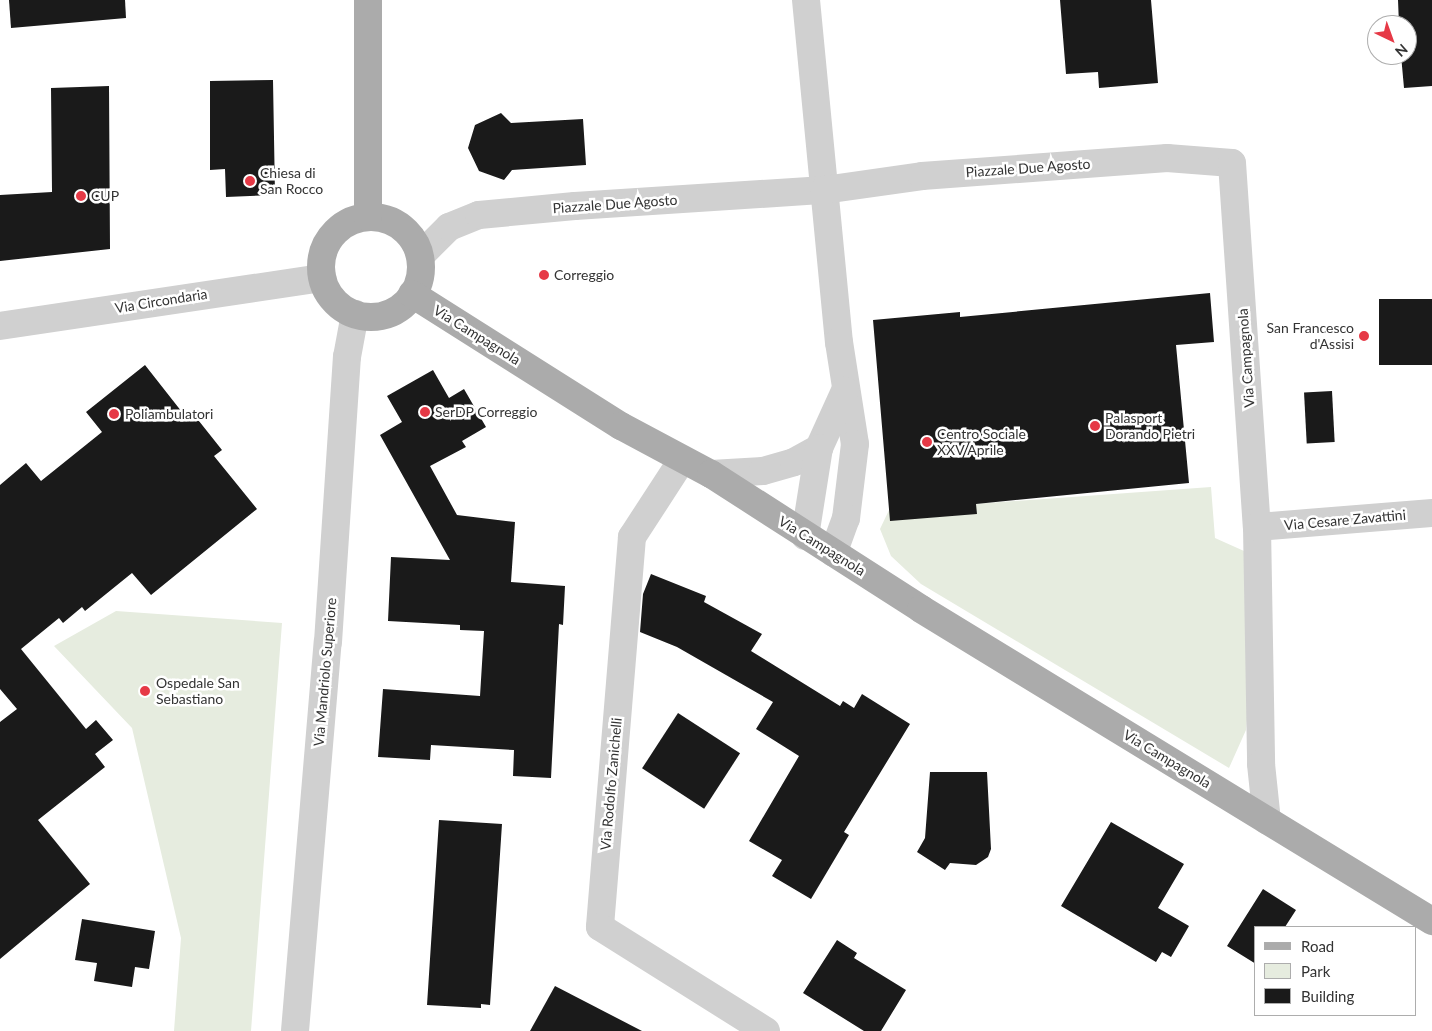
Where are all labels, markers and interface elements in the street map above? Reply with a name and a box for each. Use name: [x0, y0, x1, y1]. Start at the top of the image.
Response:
north arrow: [1367, 15, 1417, 65]
text: N: [1392, 41, 1411, 61]
street label: Piazzale Due Agosto: [965, 155, 1091, 181]
place label: Chiesa di San Rocco: [260, 165, 323, 198]
marker: Chiesa di San Rocco: [244, 175, 256, 187]
place label: CUP: [91, 188, 119, 204]
marker: CUP: [75, 190, 87, 202]
street label: Piazzale Due Agosto: [552, 191, 678, 217]
place label: Correggio: [554, 267, 614, 283]
marker: Correggio: [538, 269, 550, 281]
street label: Via Circondaria: [114, 285, 208, 317]
street label: Via Campagnola: [430, 302, 524, 368]
street label: Via Campagnola: [1234, 308, 1258, 408]
place label: San Francesco d'Assisi: [1267, 320, 1354, 352]
marker: San Francesco d'Assisi: [1358, 330, 1370, 342]
place label: SerDP Correggio: [435, 404, 538, 420]
place label: Poliambulatori: [125, 406, 213, 422]
marker: SerDP Correggio: [419, 406, 431, 418]
marker: Poliambulatori: [107, 407, 121, 421]
place label: Palasport Dorando Pietri: [1105, 410, 1195, 442]
marker: Palasport Dorando Pietri: [1089, 420, 1101, 432]
place label: Centro Sociale XXV Aprile: [937, 426, 1026, 458]
marker: Centro Sociale XXV Aprile: [921, 436, 933, 448]
street label: Via Cesare Zavattini: [1283, 506, 1407, 534]
street label: Via Campagnola: [775, 513, 869, 579]
street label: Via Mandriolo Superiore: [310, 597, 340, 747]
place label: Ospedale San Sebastiano: [156, 675, 240, 708]
marker: Ospedale San Sebastiano: [138, 684, 152, 698]
street label: Via Rodolfo Zanichelli: [597, 717, 625, 851]
street label: Via Campagnola: [1120, 726, 1214, 792]
legend: [1254, 926, 1417, 1016]
text: Road: [1301, 937, 1334, 955]
text: Park: [1301, 962, 1330, 980]
text: Building: [1301, 987, 1354, 1005]

